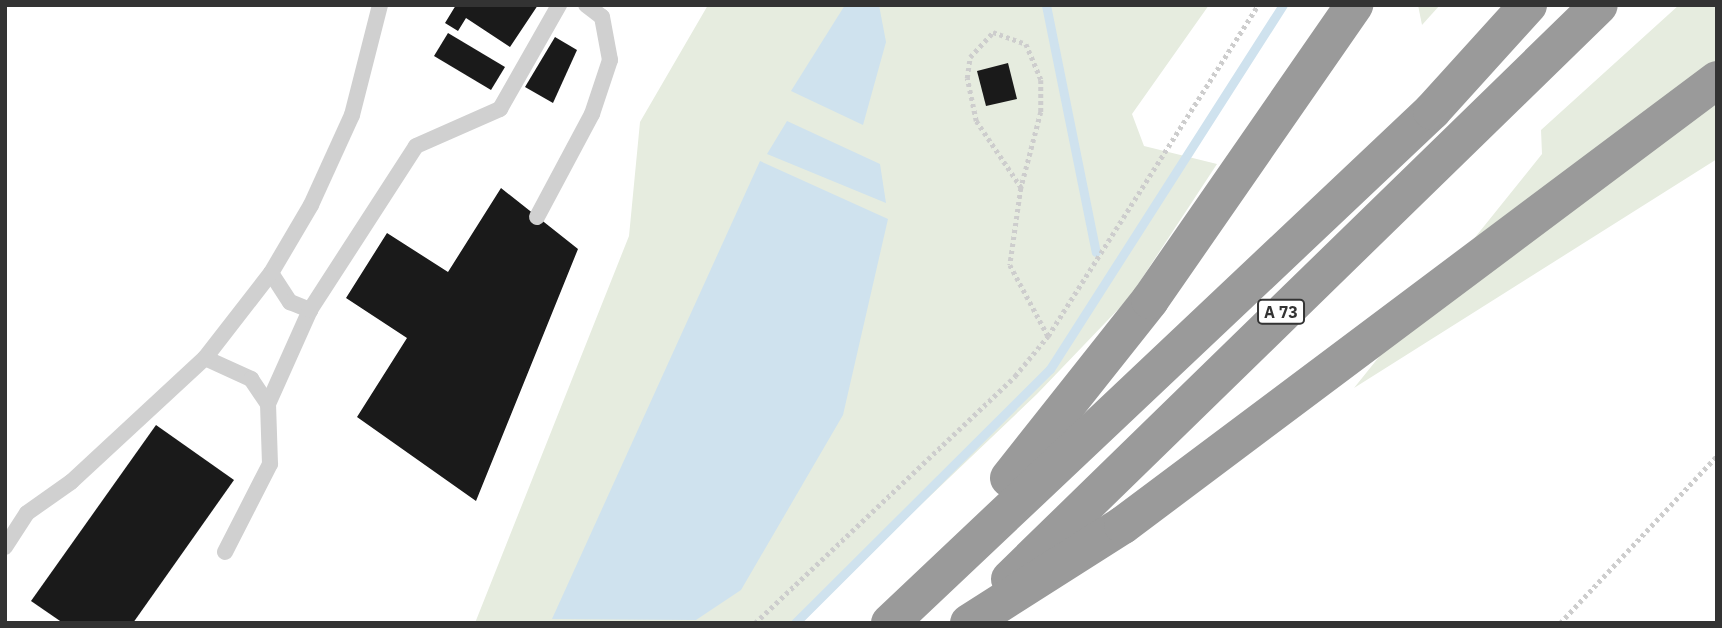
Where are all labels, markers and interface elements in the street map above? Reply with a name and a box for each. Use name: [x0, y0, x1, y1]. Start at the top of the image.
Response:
road number: A 73: [1256, 300, 1306, 324]

